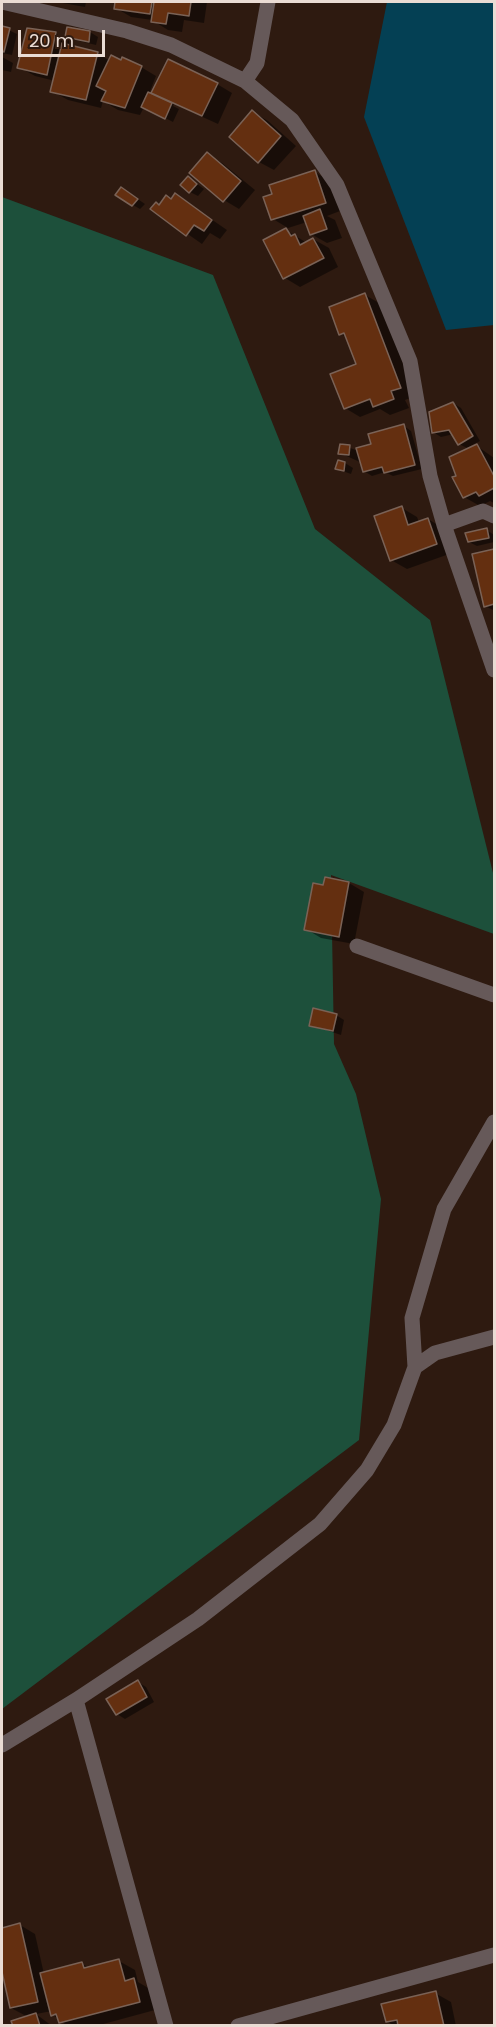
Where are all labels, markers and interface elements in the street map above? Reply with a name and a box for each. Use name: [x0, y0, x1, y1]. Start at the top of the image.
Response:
scale bar: [21, 18, 108, 56]
text: 20 m: [29, 28, 74, 53]

